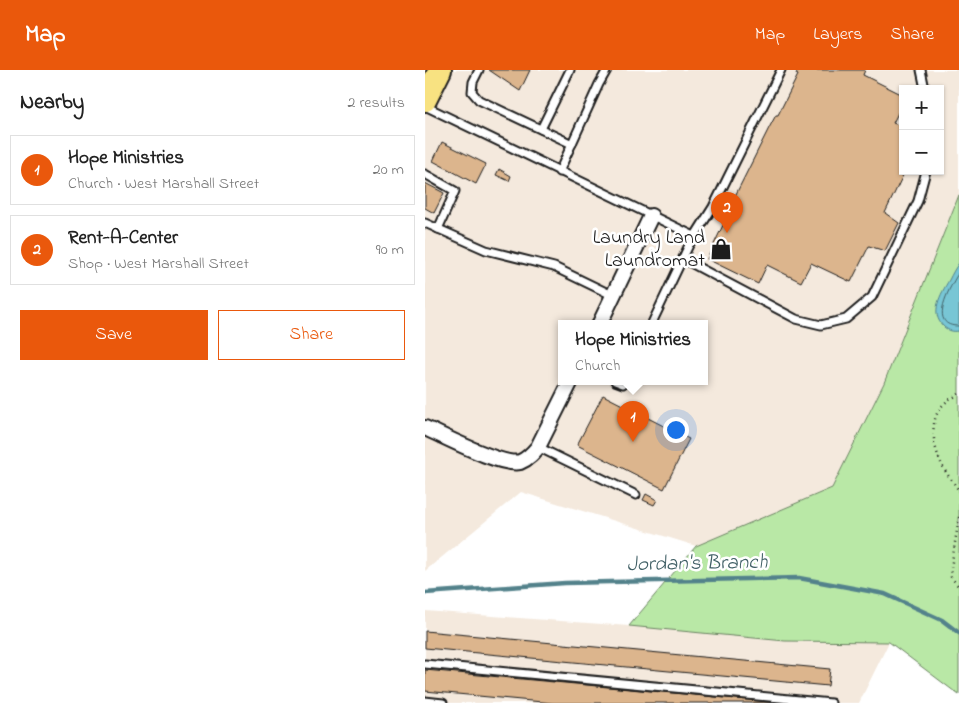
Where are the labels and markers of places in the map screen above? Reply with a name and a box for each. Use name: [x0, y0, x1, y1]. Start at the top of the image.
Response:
pin: 2: [711, 192, 743, 233]
place label: Laundry Land Laundromat: [593, 224, 705, 276]
shop icon: Laundry Land Laundromat: [708, 236, 734, 262]
pin: 1: [617, 401, 649, 442]

